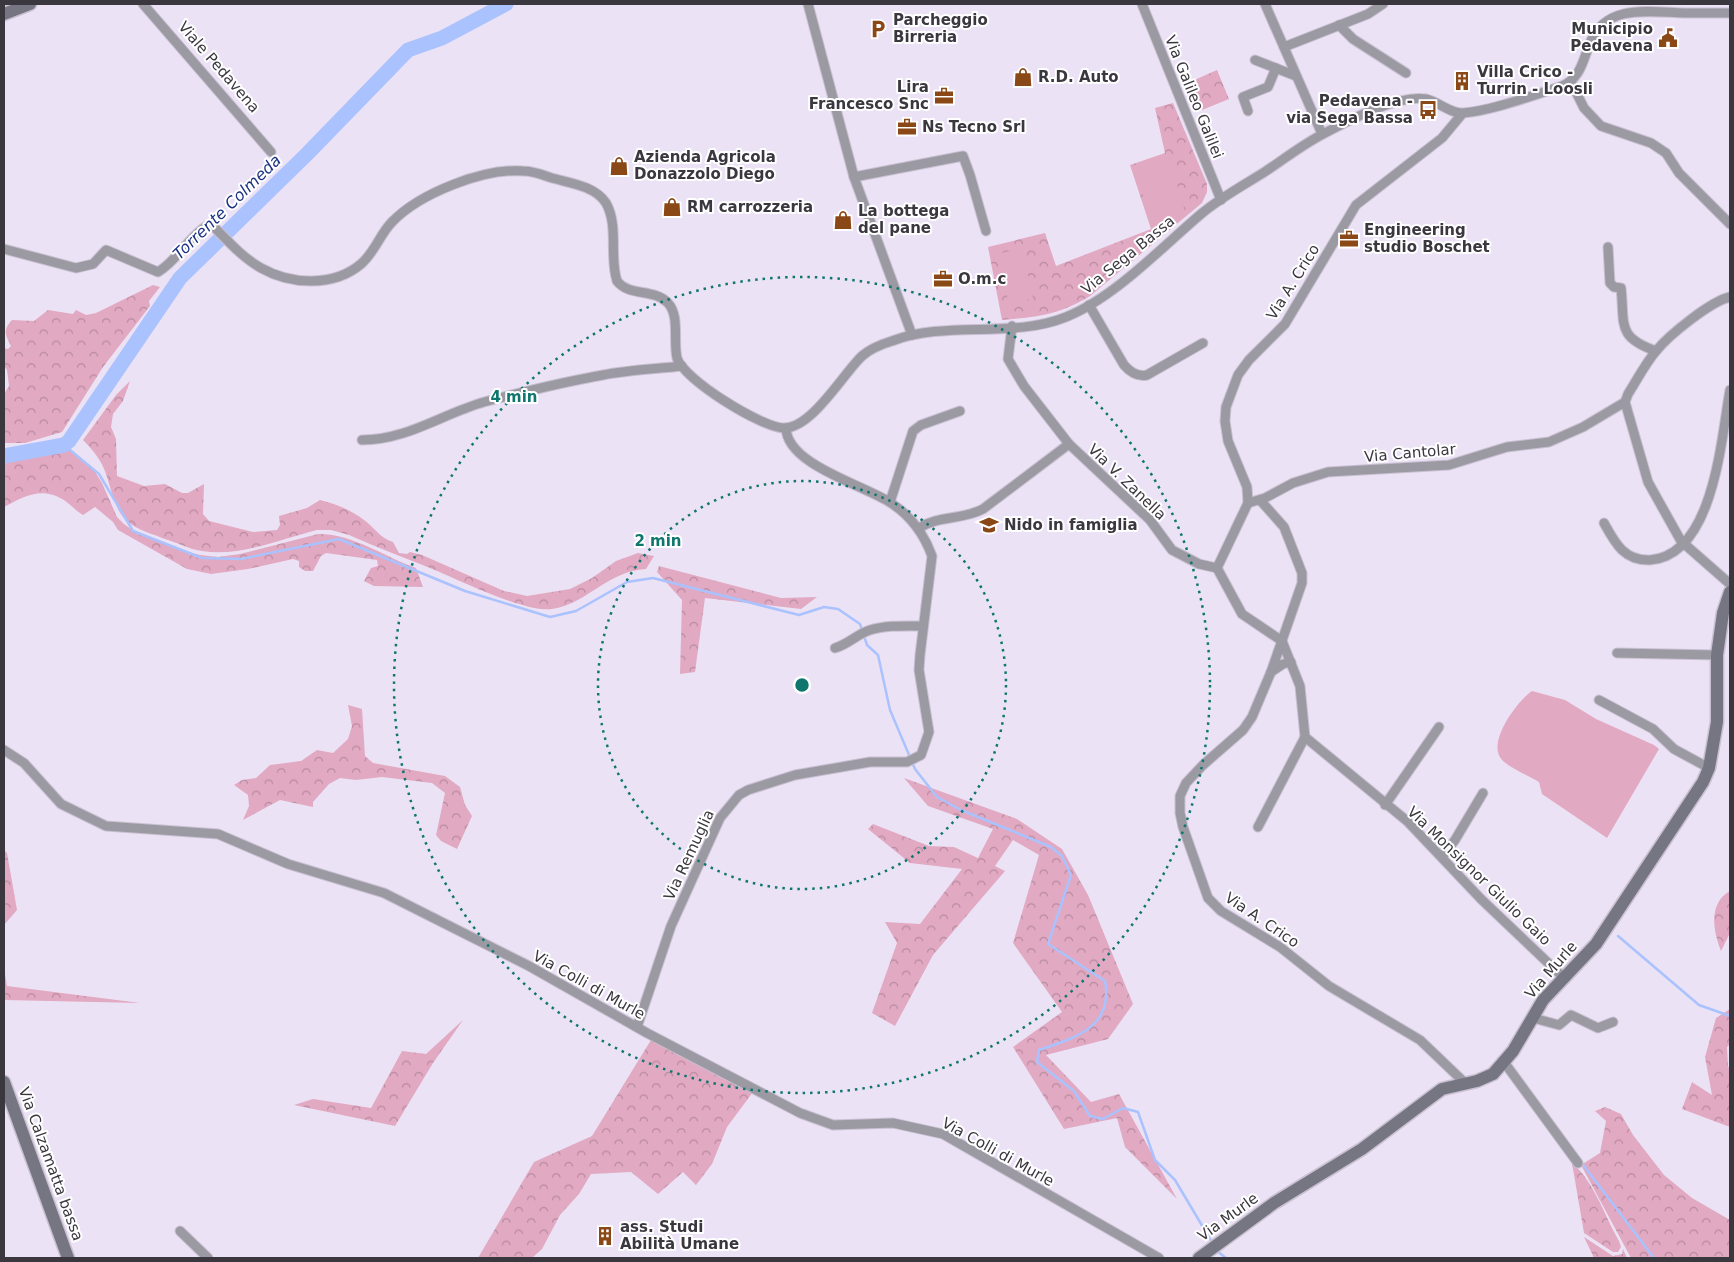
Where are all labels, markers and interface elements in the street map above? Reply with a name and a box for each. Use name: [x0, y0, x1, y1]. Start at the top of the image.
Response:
place label: Parcheggio Birreria: [893, 11, 988, 46]
street label: Viale Pedavena: [175, 18, 263, 116]
parking icon: Parcheggio Birreria: [867, 18, 889, 40]
place label: Municipio Pedavena: [1570, 20, 1653, 55]
public building icon: Municipio Pedavena: [1657, 27, 1679, 49]
street label: Via Galileo Galilei: [1161, 33, 1227, 161]
place label: Villa Crico - Turrin - Loosli: [1477, 63, 1593, 98]
shop icon: R.D. Auto: [1012, 66, 1034, 88]
place label: R.D. Auto: [1038, 68, 1119, 86]
building icon: Villa Crico - Turrin - Loosli: [1451, 70, 1473, 92]
place label: Lira Francesco Snc: [809, 78, 929, 113]
office icon: Lira Francesco Snc: [933, 85, 955, 107]
place label: Pedavena - via Sega Bassa: [1286, 92, 1413, 127]
bus stop icon: Pedavena - via Sega Bassa: [1417, 99, 1439, 121]
office icon: Ns Tecno Srl: [896, 116, 918, 138]
place label: Ns Tecno Srl: [922, 118, 1026, 136]
place label: Azienda Agricola Donazzolo Diego: [634, 148, 776, 183]
water label: Torrente Colmeda: [169, 151, 285, 263]
shop icon: Azienda Agricola Donazzolo Diego: [608, 155, 630, 177]
shop icon: RM carrozzeria: [661, 196, 683, 218]
place label: RM carrozzeria: [687, 198, 813, 216]
place label: La bottega del pane: [858, 202, 949, 237]
shop icon: La bottega del pane: [832, 209, 854, 231]
street label: Via Sega Bassa: [1078, 212, 1178, 298]
place label: Engineering studio Boschet: [1364, 221, 1490, 256]
office icon: Engineering studio Boschet: [1338, 228, 1360, 250]
street label: Via A. Crico: [1263, 241, 1323, 323]
office icon: O.m.c: [932, 268, 954, 290]
place label: O.m.c: [958, 270, 1006, 288]
text: 4 min: [490, 388, 538, 406]
street label: Via V. Zanella: [1084, 440, 1170, 524]
street label: Via Cantolar: [1363, 440, 1457, 466]
school or university icon: Nido in famiglia: [978, 514, 1000, 536]
place label: Nido in famiglia: [1004, 516, 1138, 534]
text: 2 min: [634, 532, 682, 550]
centre of rings: [793, 676, 811, 694]
street label: Via Monsignor Giulio Gaio: [1403, 803, 1555, 949]
street label: Via Remuglia: [660, 807, 718, 903]
street label: Via A. Crico: [1221, 889, 1303, 951]
street label: Via Murle: [1521, 938, 1581, 1002]
street label: Via Colli di Murle: [530, 947, 648, 1023]
street label: Via Calzamatta bassa: [15, 1085, 87, 1243]
street label: Via Colli di Murle: [939, 1114, 1057, 1190]
street label: Via Murle: [1194, 1189, 1262, 1245]
place label: ass. Studi Abilità Umane: [620, 1218, 739, 1253]
building icon: ass. Studi Abilità Umane: [594, 1225, 616, 1247]

